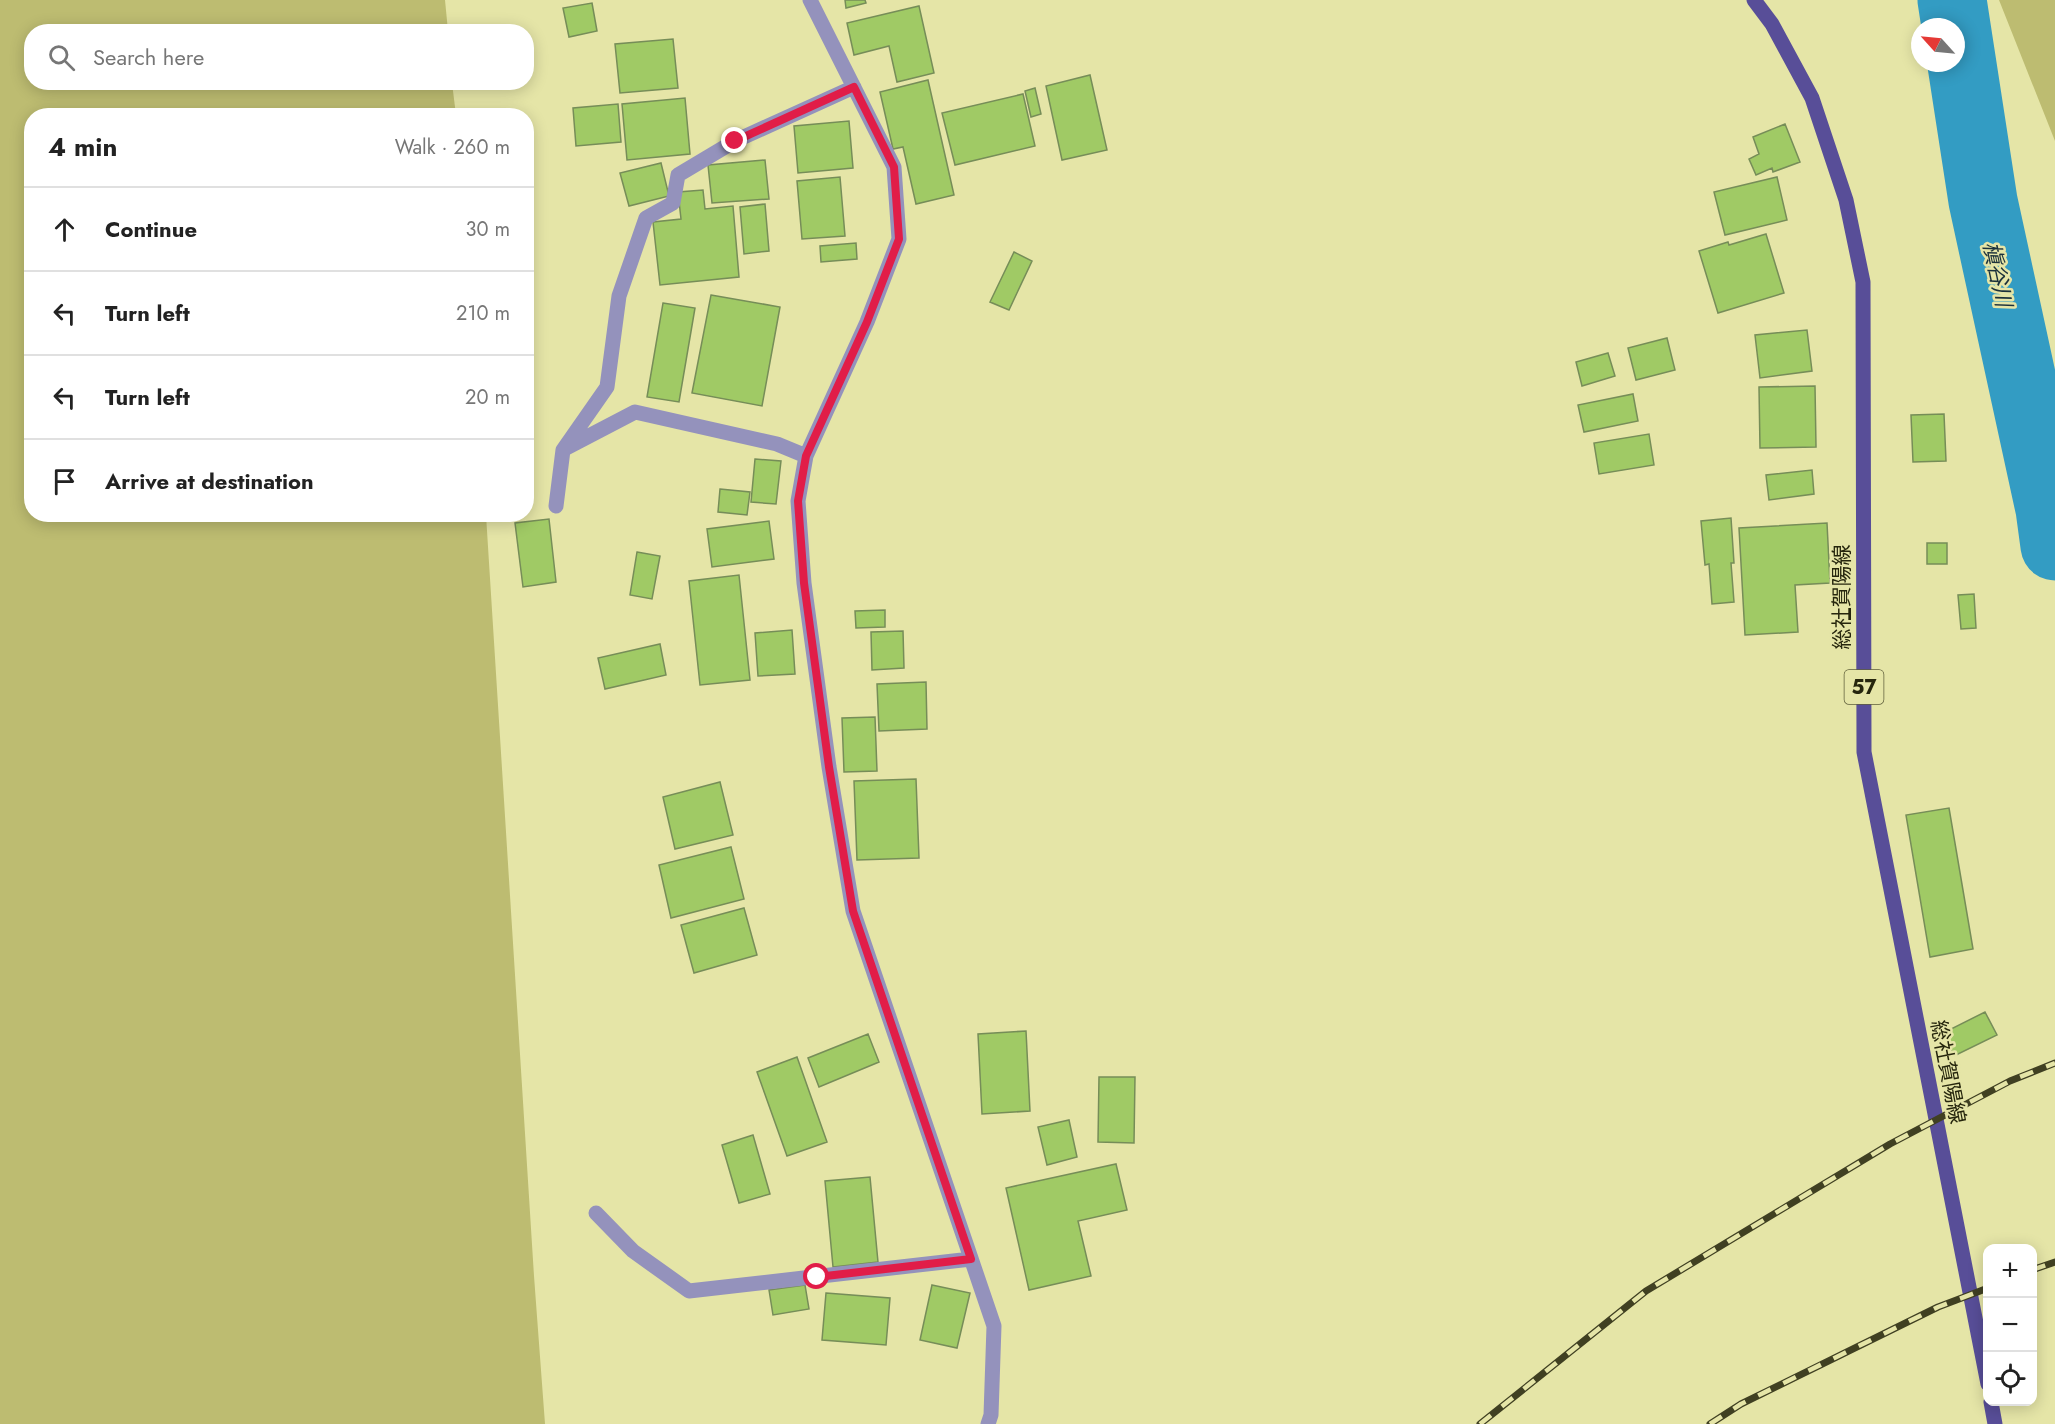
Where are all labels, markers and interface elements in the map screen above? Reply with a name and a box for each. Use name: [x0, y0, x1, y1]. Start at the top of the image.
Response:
north arrow: [1911, 18, 1965, 72]
search box: [24, 24, 534, 90]
icon: search: [45, 41, 78, 74]
text: Search here: [93, 41, 204, 73]
route end: [721, 127, 747, 153]
text: 4 min: [48, 128, 117, 166]
text: Walk · 260 m: [395, 133, 510, 162]
icon: ahead: [48, 213, 81, 246]
text: Continue: [105, 213, 197, 245]
text: 30 m: [465, 215, 510, 244]
water label: 槇谷川: [1975, 238, 2021, 312]
icon: left: [48, 297, 81, 330]
text: Turn left: [105, 297, 190, 329]
text: 210 m: [456, 299, 510, 328]
icon: left: [48, 381, 81, 414]
text: Turn left: [105, 381, 190, 413]
text: 20 m: [465, 383, 510, 412]
icon: arrive: [48, 465, 81, 498]
text: Arrive at destination: [105, 465, 314, 497]
street label: 総社賀陽線: [1827, 545, 1857, 650]
road number: 57: [1844, 670, 1884, 704]
street label: 総社賀陽線: [1923, 1018, 1973, 1126]
map controls: [1983, 1244, 2037, 1406]
button: +: [1983, 1244, 2037, 1298]
route start: [803, 1263, 829, 1289]
button: −: [1983, 1298, 2037, 1352]
button: locate: [1983, 1352, 2037, 1406]

